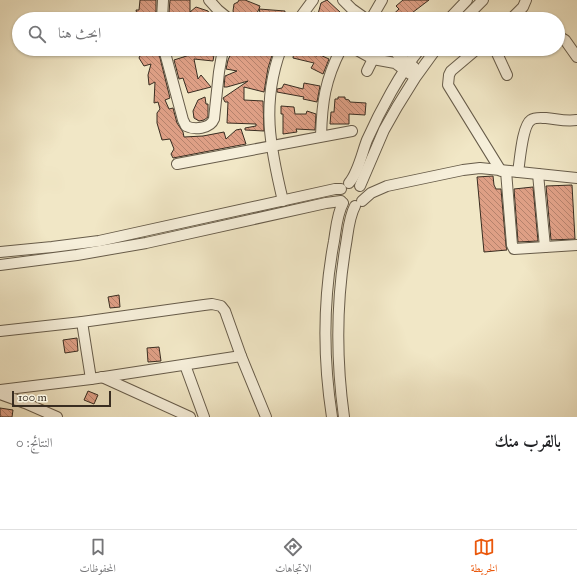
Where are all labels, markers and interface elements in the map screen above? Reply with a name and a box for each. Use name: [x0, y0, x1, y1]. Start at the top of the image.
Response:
search box: [12, 12, 565, 56]
icon: search: [26, 23, 48, 45]
text: ابحث هنا: [58, 24, 101, 42]
scale bar: [12, 389, 111, 408]
text: 100 m: [18, 391, 47, 404]
text: بالقرب منك: [495, 431, 561, 452]
text: النتائج: 0: [16, 435, 52, 451]
tab: المحفوظات: [80, 536, 116, 579]
tab: الاتجاهات: [275, 536, 312, 579]
tab: الخريطة: [471, 536, 497, 579]

